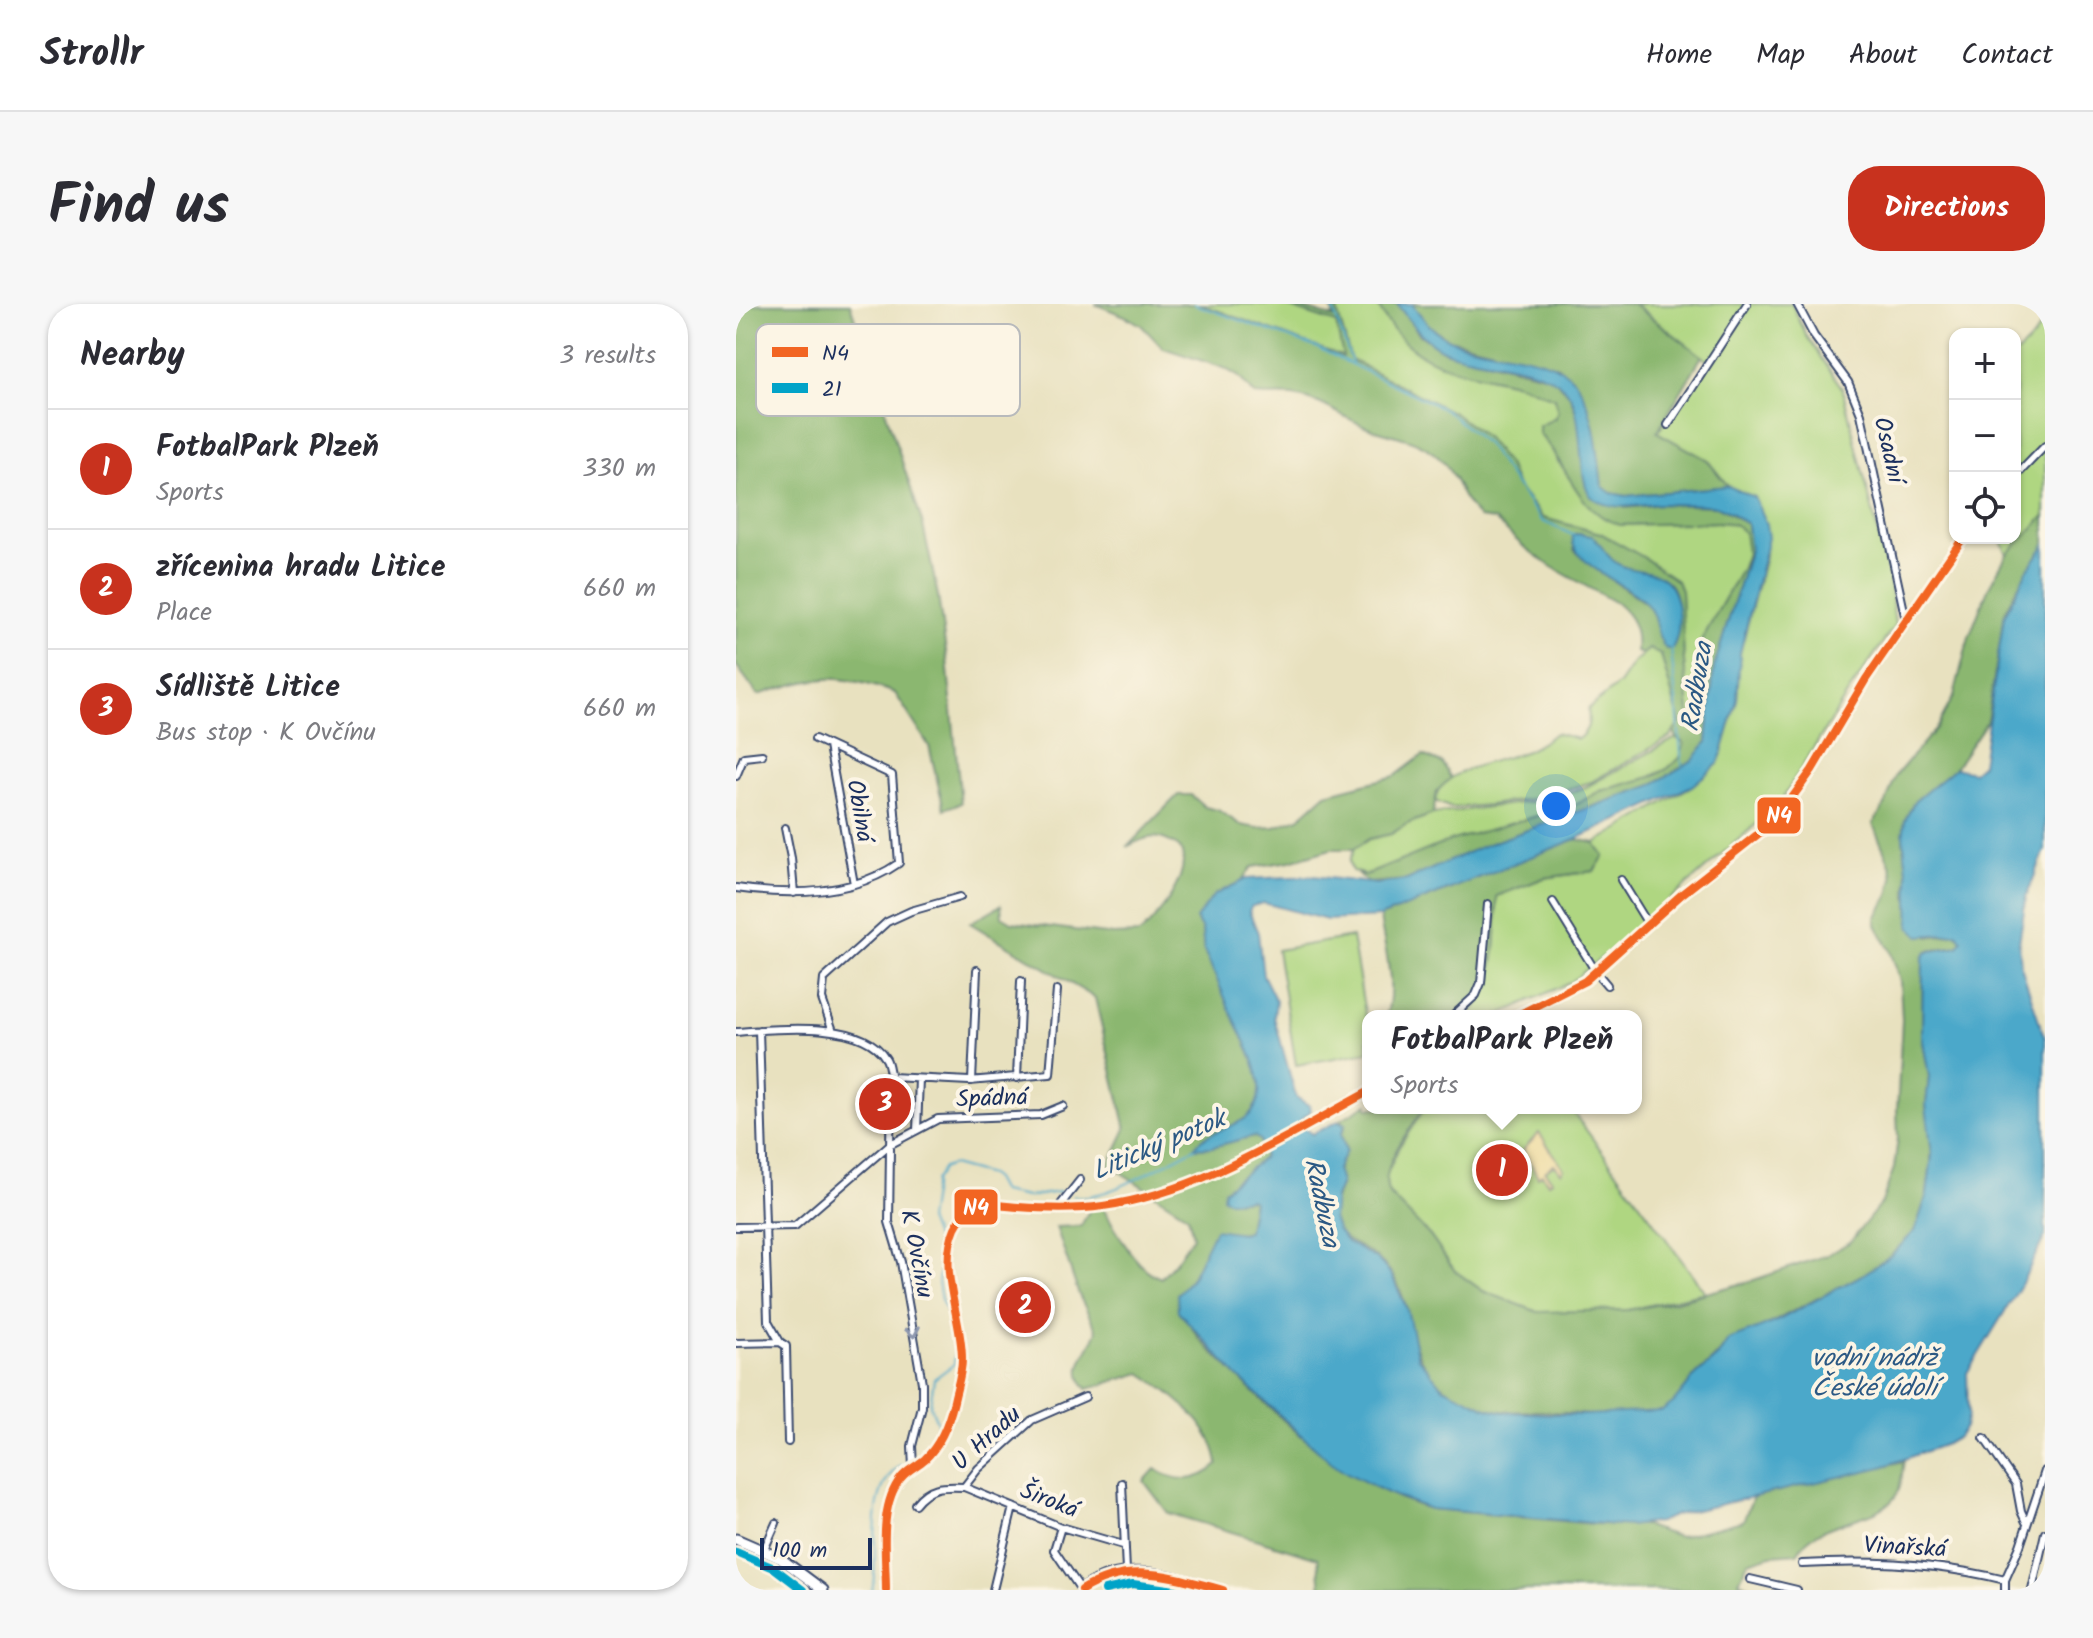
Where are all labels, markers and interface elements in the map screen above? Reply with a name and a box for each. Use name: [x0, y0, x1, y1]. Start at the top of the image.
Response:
text: Strollr: [40, 25, 143, 85]
text: Home: [1646, 33, 1712, 78]
text: Map: [1756, 33, 1805, 78]
text: About: [1849, 33, 1917, 78]
text: Contact: [1961, 33, 2053, 78]
text: Find us: [48, 163, 229, 253]
button: Directions: [1848, 166, 2045, 251]
legend: [756, 324, 1020, 416]
map controls: [1949, 328, 2021, 544]
button: +: [1949, 328, 2021, 400]
text: Nearby: [80, 329, 185, 383]
text: 3 results: [559, 335, 656, 377]
text: N4: [822, 337, 849, 372]
text: 21: [822, 373, 842, 408]
button: −: [1949, 400, 2021, 472]
street label: Osadní: [1862, 413, 1915, 490]
text: FotbalPark Plzeň: [156, 424, 379, 472]
text: 1: [102, 448, 110, 490]
text: 330 m: [582, 448, 656, 490]
text: Sports: [156, 472, 224, 514]
button: locate: [1949, 472, 2021, 544]
text: zřícenina hradu Litice: [156, 544, 445, 592]
text: 2: [98, 568, 114, 610]
text: 660 m: [583, 568, 656, 610]
text: Place: [156, 592, 212, 634]
water label: Radbuza: [1670, 637, 1726, 735]
text: Sídliště Litice: [156, 664, 340, 712]
text: 3: [99, 688, 113, 730]
text: 660 m: [583, 688, 656, 730]
text: Bus stop · K Ovčínu: [156, 712, 376, 754]
street label: Obilná: [834, 777, 884, 848]
your location: [1536, 786, 1576, 826]
line badge: N4: [1756, 796, 1802, 835]
text: N4: [1766, 800, 1792, 835]
popup: [1362, 1010, 1642, 1114]
text: FotbalPark Plzeň: [1391, 1017, 1613, 1065]
text: Sports: [1391, 1065, 1458, 1107]
pin: 3: [859, 1074, 911, 1134]
street label: Spádná: [956, 1078, 1031, 1120]
water label: Litický potok: [1086, 1098, 1236, 1193]
pin: 1: [1476, 1140, 1528, 1200]
water label: Radbuza: [1291, 1155, 1351, 1253]
line badge: N4: [953, 1188, 999, 1226]
text: N4: [963, 1192, 989, 1227]
street label: K Ovčínu: [888, 1206, 944, 1302]
pin: 2: [999, 1277, 1051, 1337]
one-way arrow: [904, 1326, 921, 1339]
water label: vodní nádrž České údolí: [1811, 1338, 1945, 1410]
street label: U Hradu: [943, 1397, 1031, 1481]
street label: Široká: [1014, 1472, 1086, 1531]
street label: Vinařská: [1863, 1526, 1950, 1570]
scale bar: [760, 1534, 872, 1570]
text: 100 m: [772, 1534, 827, 1569]

